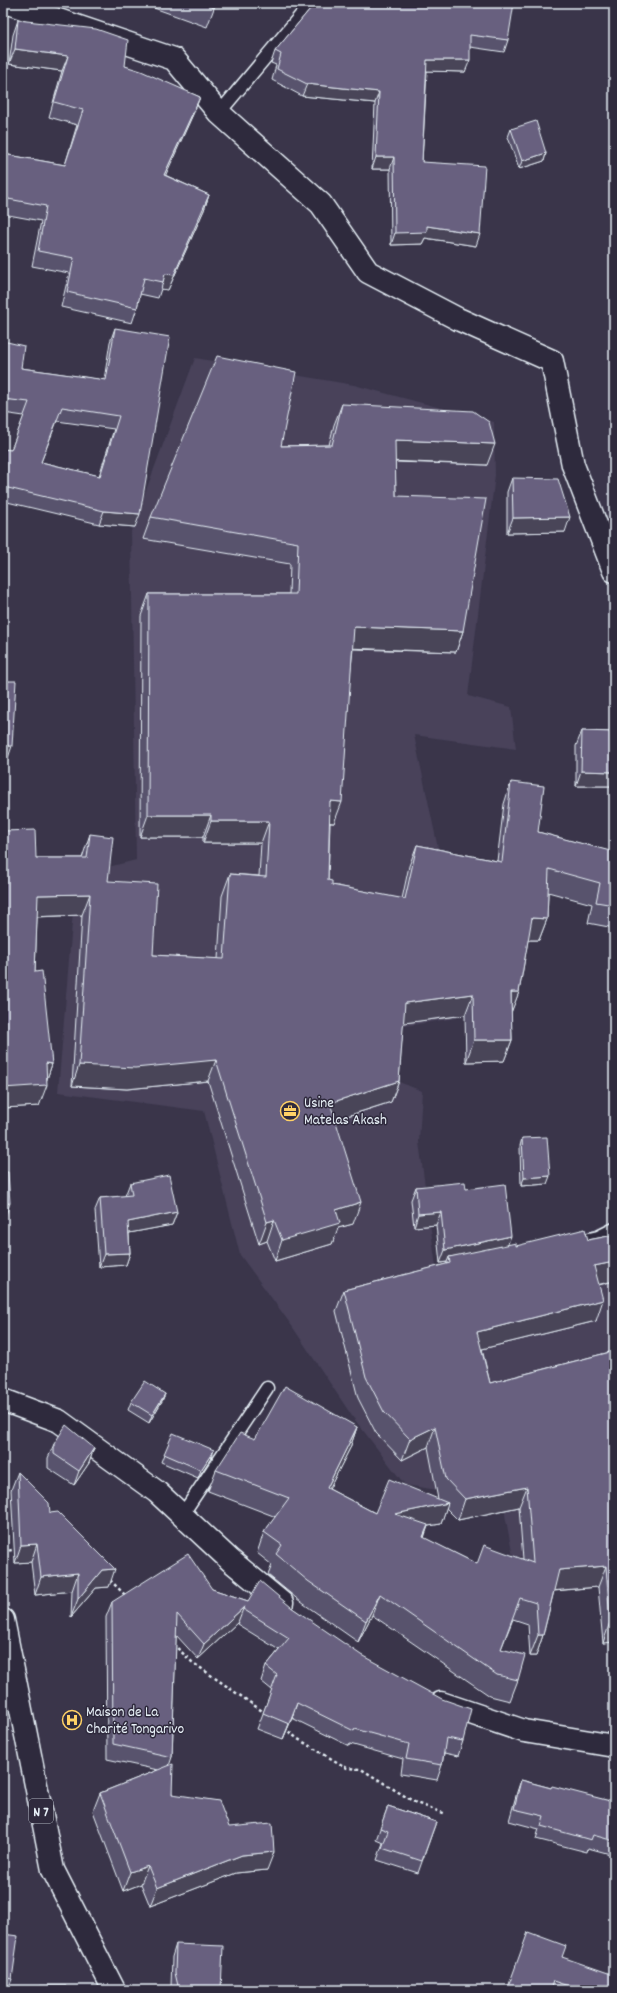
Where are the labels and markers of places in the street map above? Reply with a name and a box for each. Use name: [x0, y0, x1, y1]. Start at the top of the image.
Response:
place label: Usine Matelas Akash: [304, 1093, 387, 1132]
office icon: Usine Matelas Akash: [279, 1100, 301, 1122]
place label: Maison de La Charité Tongarivo: [86, 1702, 184, 1741]
hospital icon: Maison de La Charité Tongarivo: [61, 1709, 83, 1731]

